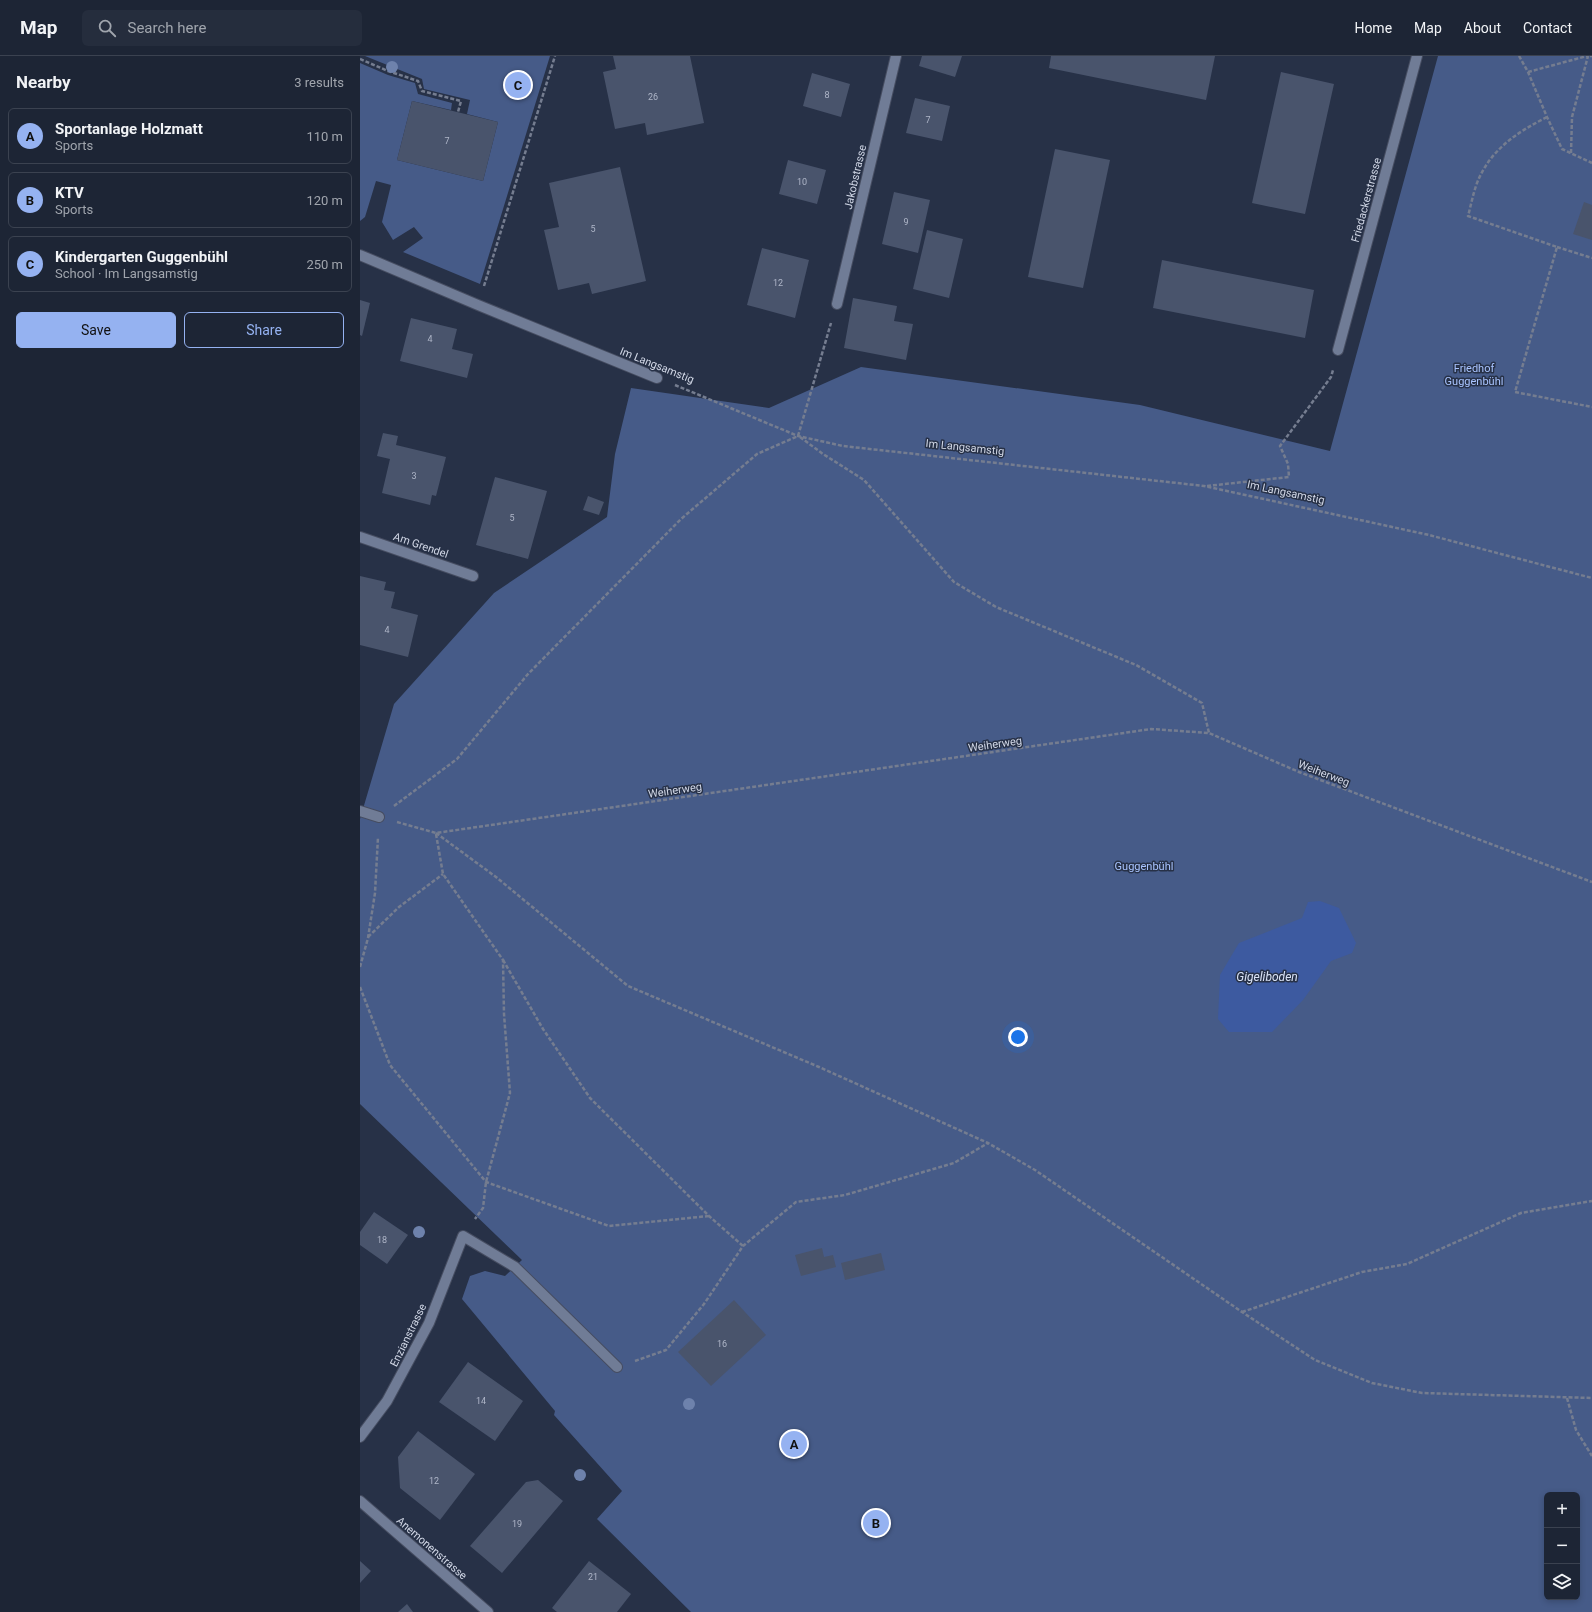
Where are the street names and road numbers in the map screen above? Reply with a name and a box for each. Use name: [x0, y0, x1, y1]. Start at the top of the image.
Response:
street label: Jakobstrasse: [842, 143, 869, 211]
street label: Friedackerstrasse: [1349, 156, 1384, 244]
street label: Im Langsamstig: [618, 345, 696, 386]
street label: Im Langsamstig: [925, 437, 1005, 458]
street label: Im Langsamstig: [1246, 478, 1326, 507]
street label: Am Grendel: [392, 530, 450, 561]
street label: Weiherweg: [967, 734, 1023, 755]
street label: Weiherweg: [1296, 758, 1351, 789]
street label: Weiherweg: [647, 780, 703, 801]
street label: Enzianstrasse: [388, 1301, 429, 1369]
street label: Anemonenstrasse: [394, 1514, 470, 1583]

